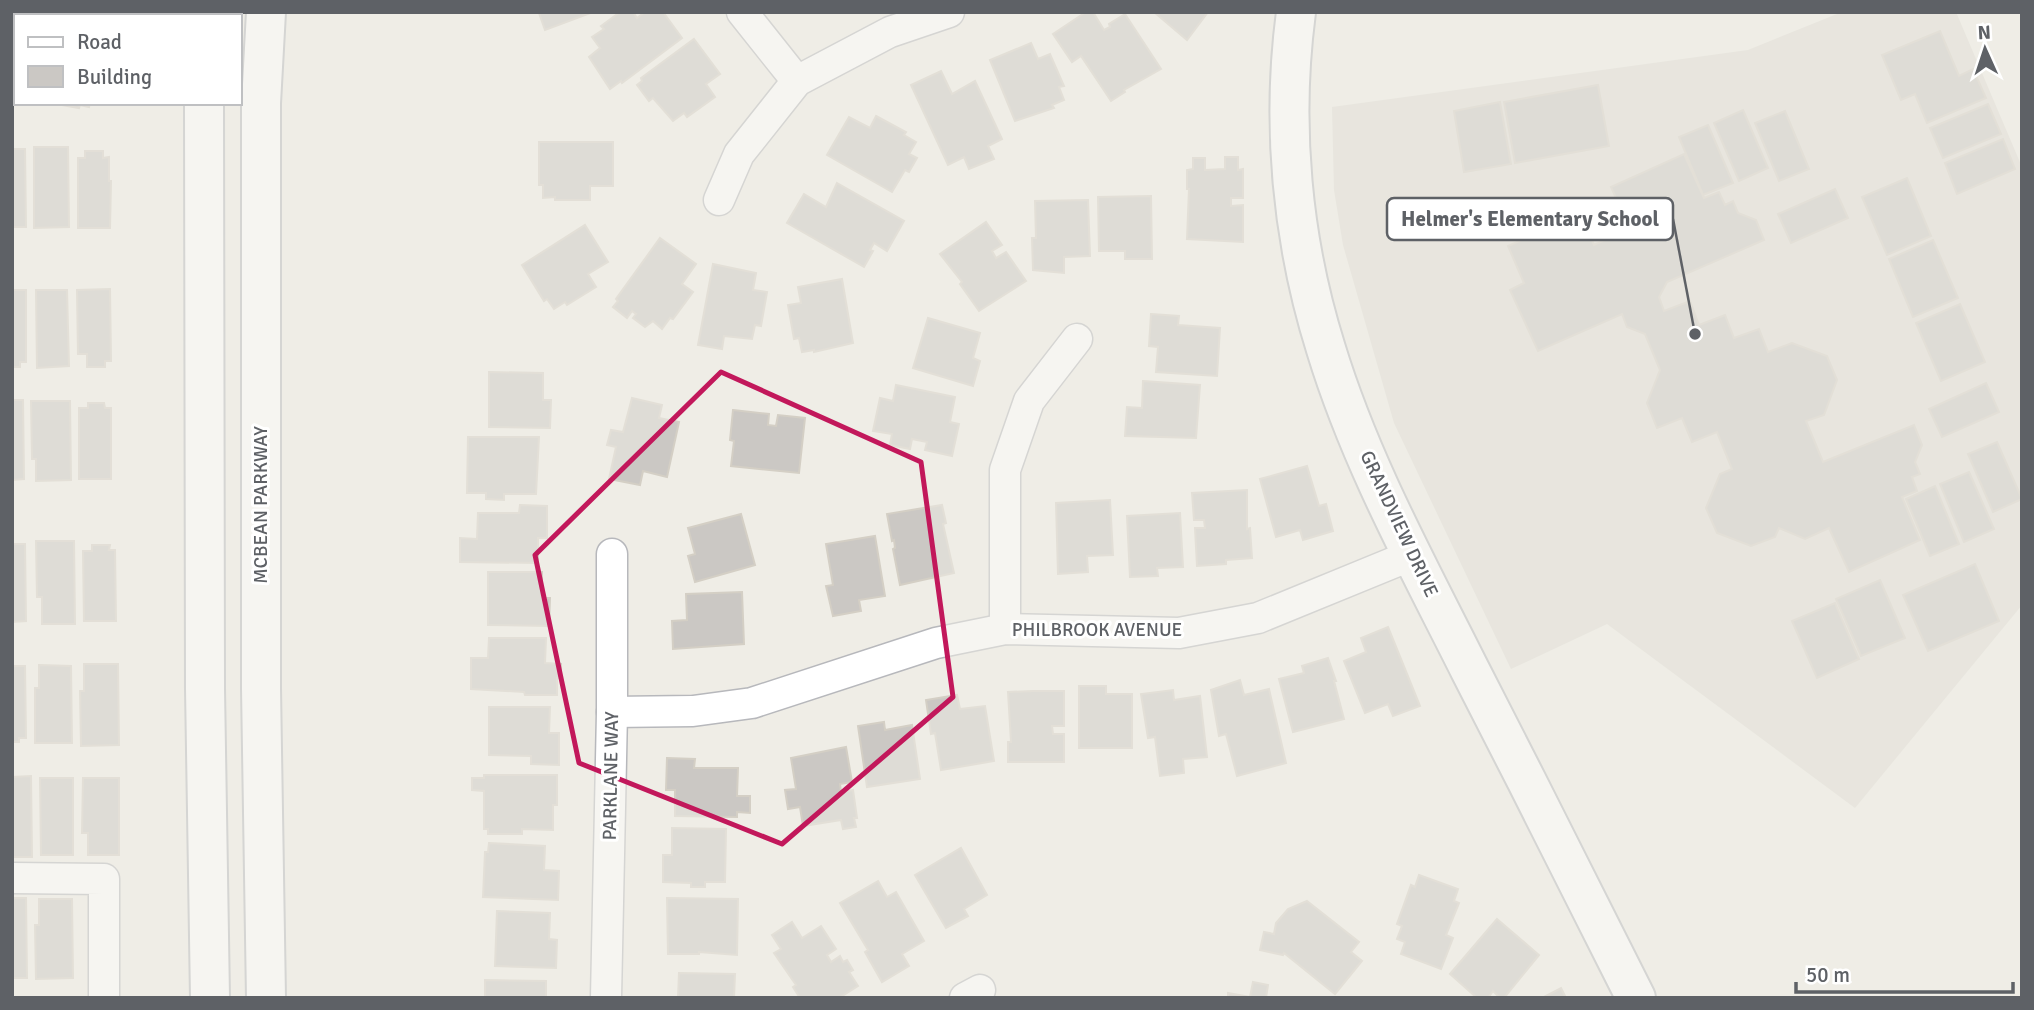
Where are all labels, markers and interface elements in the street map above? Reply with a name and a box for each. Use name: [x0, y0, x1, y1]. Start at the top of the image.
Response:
legend: [14, 14, 242, 105]
north arrow: [1950, 14, 2020, 84]
text: N: [1977, 21, 1991, 45]
text: Road: [77, 29, 122, 55]
text: Building: [77, 64, 152, 90]
callout: Helmer's Elementary School: [1387, 198, 1673, 240]
text: Helmer's Elementary School: [1401, 206, 1659, 232]
street label: MCBEAN PARKWAY: [249, 426, 273, 584]
street label: GRANDVIEW DRIVE: [1355, 447, 1443, 601]
street label: PHILBROOK AVENUE: [1012, 618, 1182, 642]
street label: PARKLANE WAY: [598, 711, 624, 841]
scale bar: [1796, 950, 2013, 994]
text: 50 m: [1806, 962, 1850, 988]

